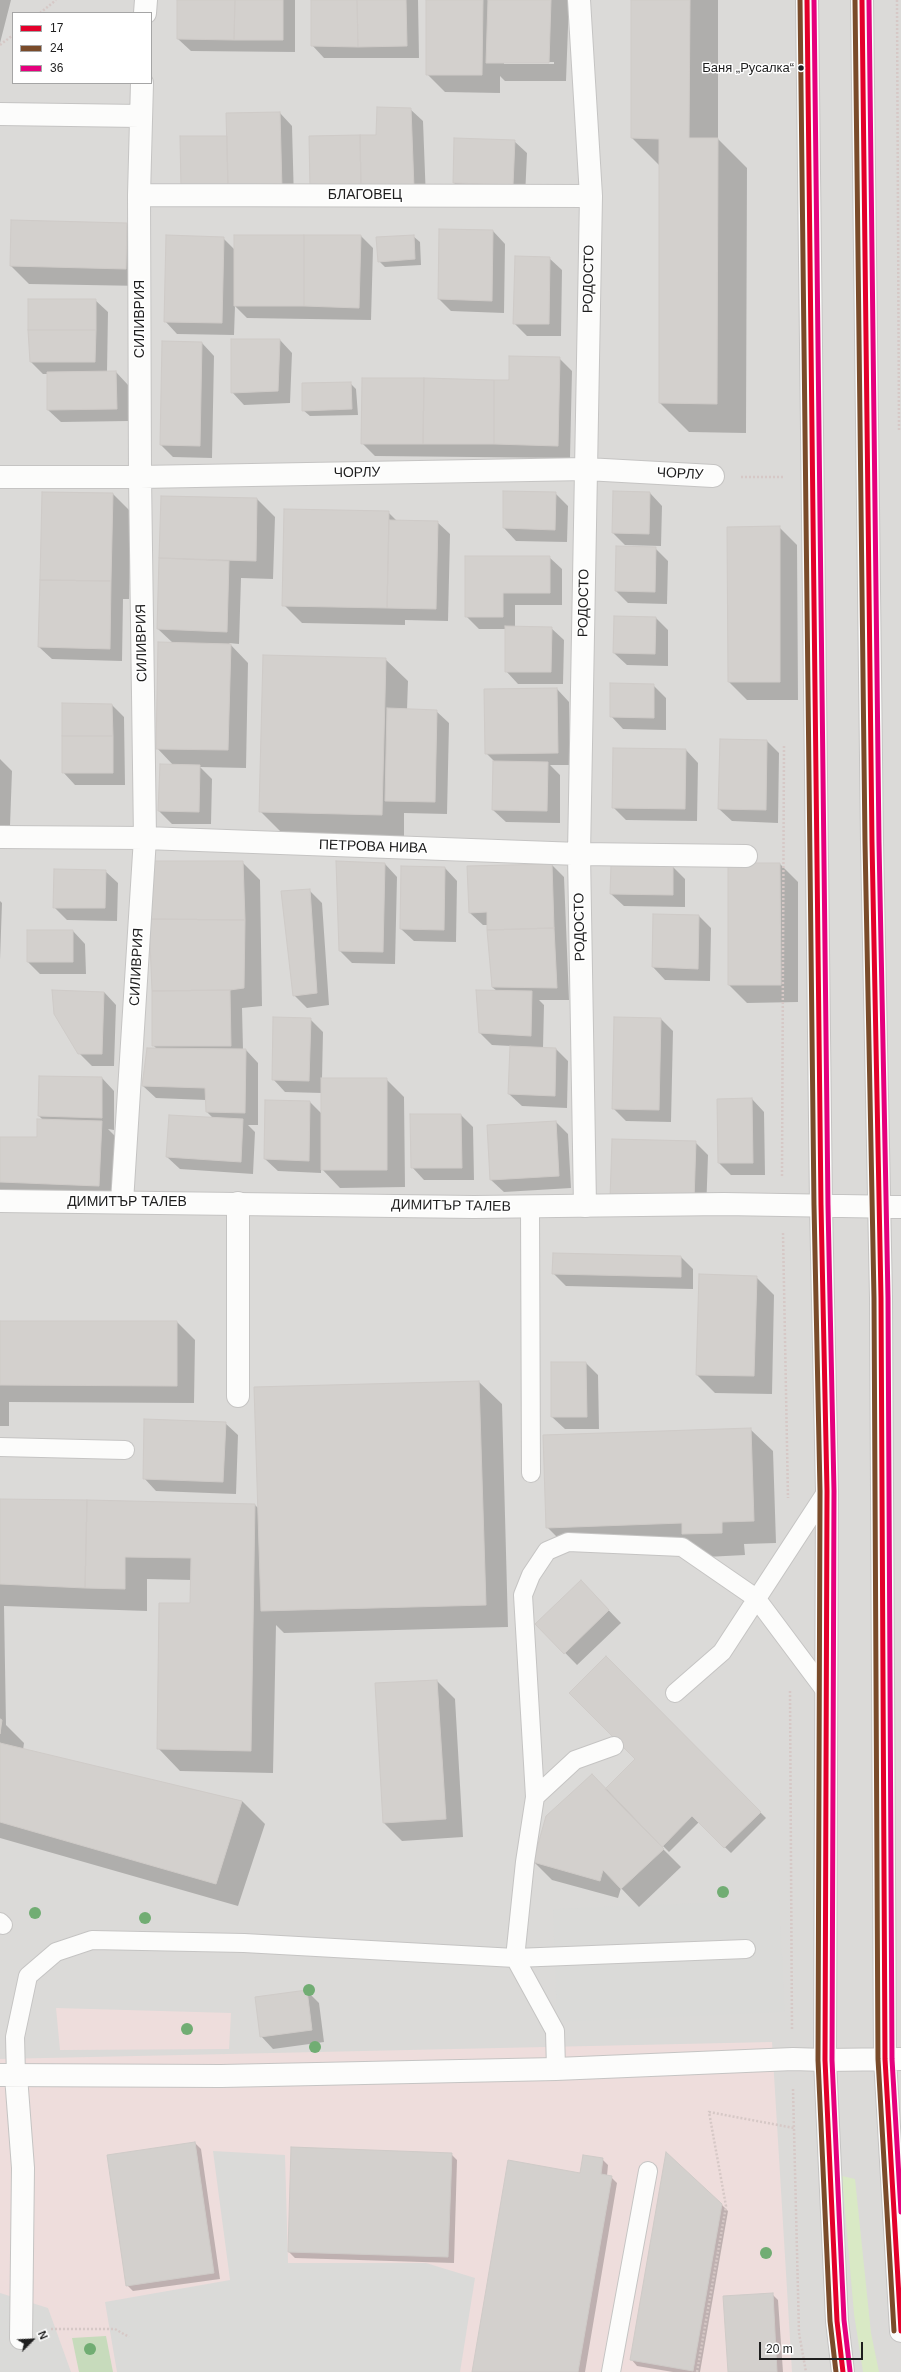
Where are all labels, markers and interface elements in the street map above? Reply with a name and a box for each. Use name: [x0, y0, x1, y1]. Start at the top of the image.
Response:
legend: [12, 12, 152, 84]
text: 17: [50, 21, 63, 35]
text: 24: [50, 41, 63, 55]
place label: Баня „Русалка“: [702, 60, 794, 76]
text: 36: [50, 61, 63, 75]
marker: Баня „Русалка“: [796, 63, 806, 73]
street label: БЛАГОВЕЦ: [328, 187, 402, 203]
street label: РОДОСТО: [580, 245, 598, 313]
street label: СИЛИВРИЯ: [132, 280, 148, 358]
street label: ЧОРЛУ: [333, 464, 381, 482]
street label: ЧОРЛУ: [656, 464, 704, 484]
street label: РОДОСТО: [575, 569, 593, 637]
street label: СИЛИВРИЯ: [133, 604, 151, 682]
street label: ПЕТРОВА НИВА: [319, 837, 427, 857]
street label: РОДОСТО: [571, 893, 589, 961]
street label: СИЛИВРИЯ: [127, 927, 147, 1007]
street label: ДИМИТЪР ТАЛЕВ: [67, 1194, 187, 1210]
street label: ДИМИТЪР ТАЛЕВ: [391, 1197, 511, 1215]
north arrow: [12, 2320, 52, 2360]
text: N: [36, 2329, 50, 2341]
scale bar: [761, 2334, 865, 2360]
text: 20 m: [766, 2342, 793, 2356]

